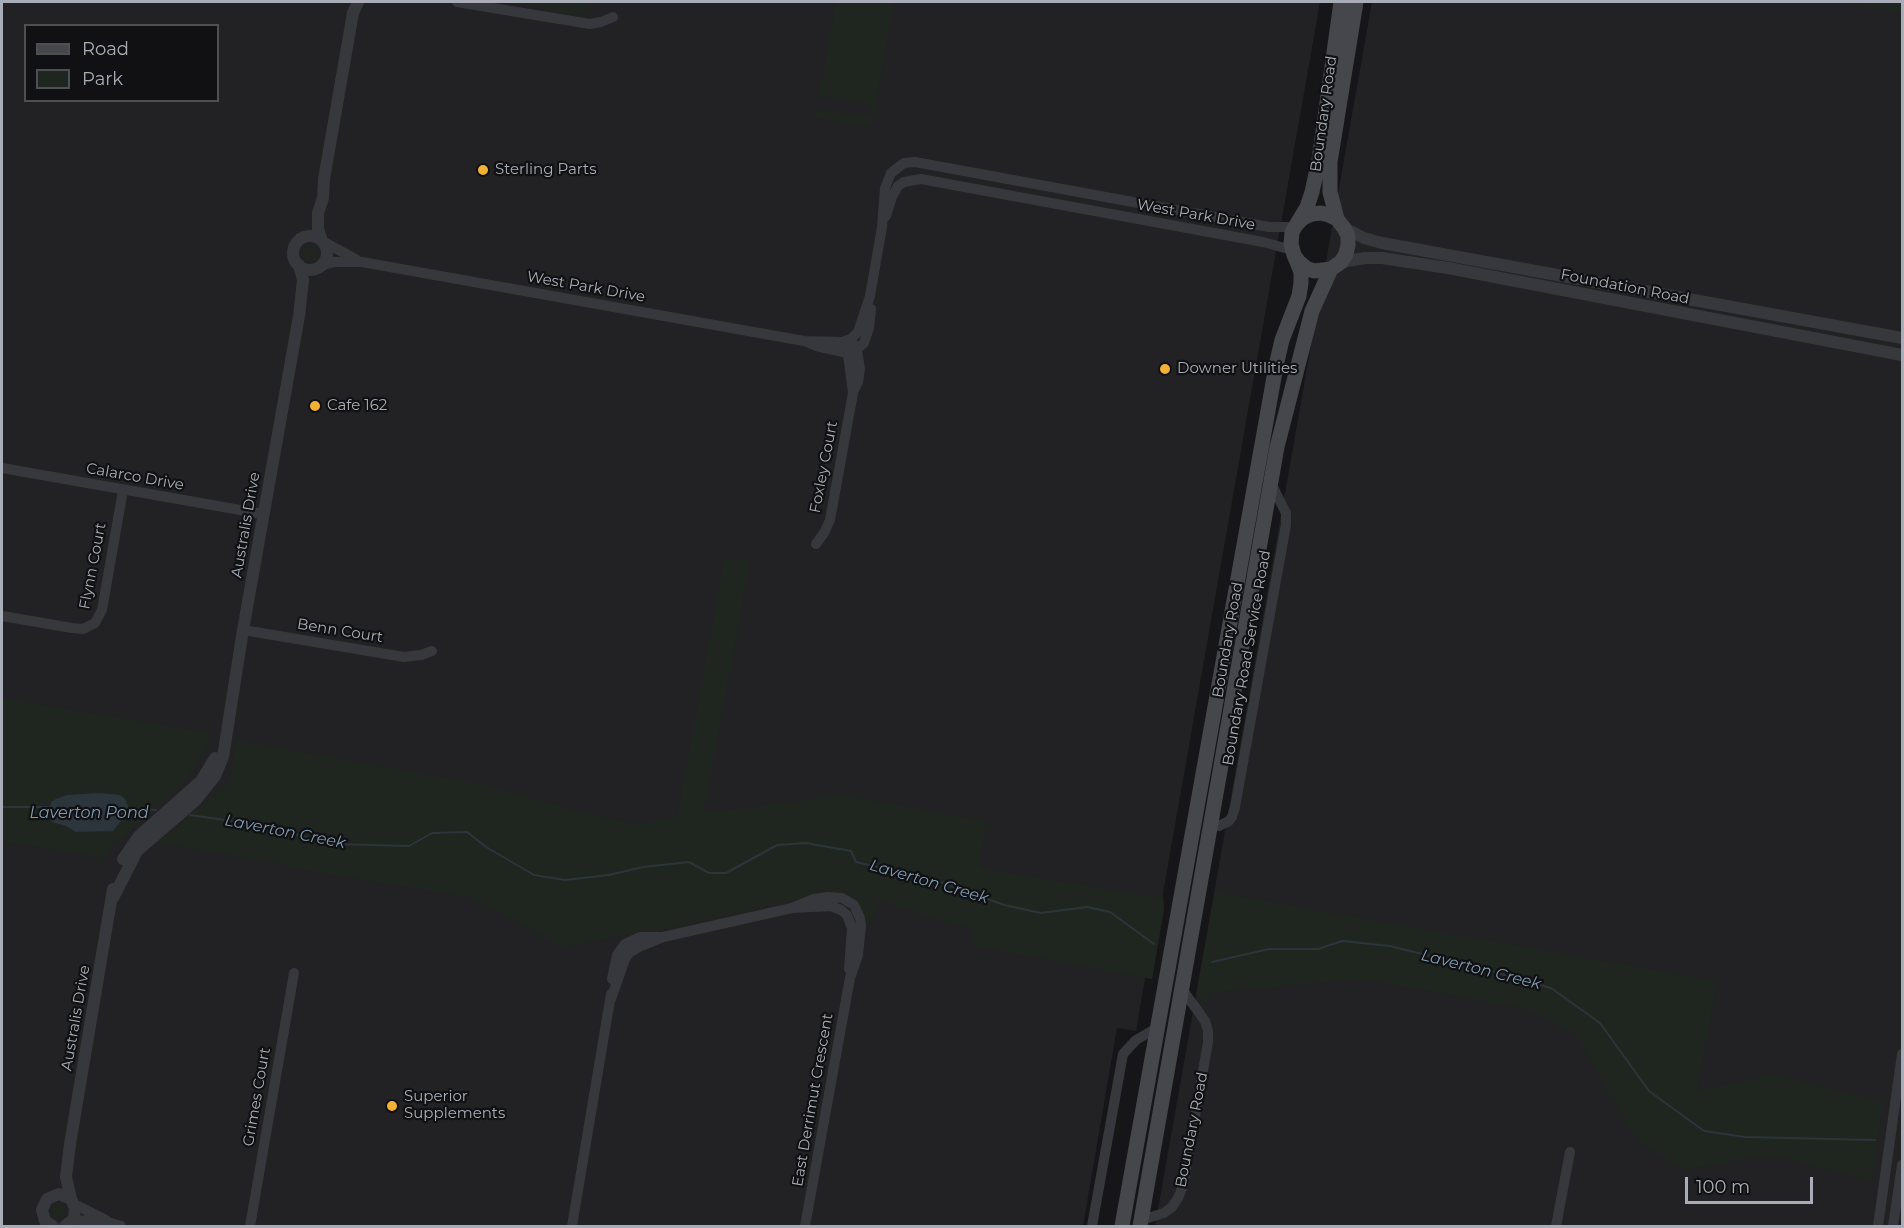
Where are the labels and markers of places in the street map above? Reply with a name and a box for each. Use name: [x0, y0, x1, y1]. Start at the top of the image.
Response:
place label: Sterling Parts: [495, 161, 596, 179]
marker: Sterling Parts: [476, 163, 490, 177]
place label: Downer Utilities: [1177, 360, 1297, 378]
marker: Downer Utilities: [1158, 362, 1172, 376]
place label: Cafe 162: [327, 397, 387, 415]
marker: Cafe 162: [308, 399, 322, 413]
place label: Superior Supplements: [404, 1088, 505, 1123]
marker: Superior Supplements: [385, 1099, 399, 1113]

